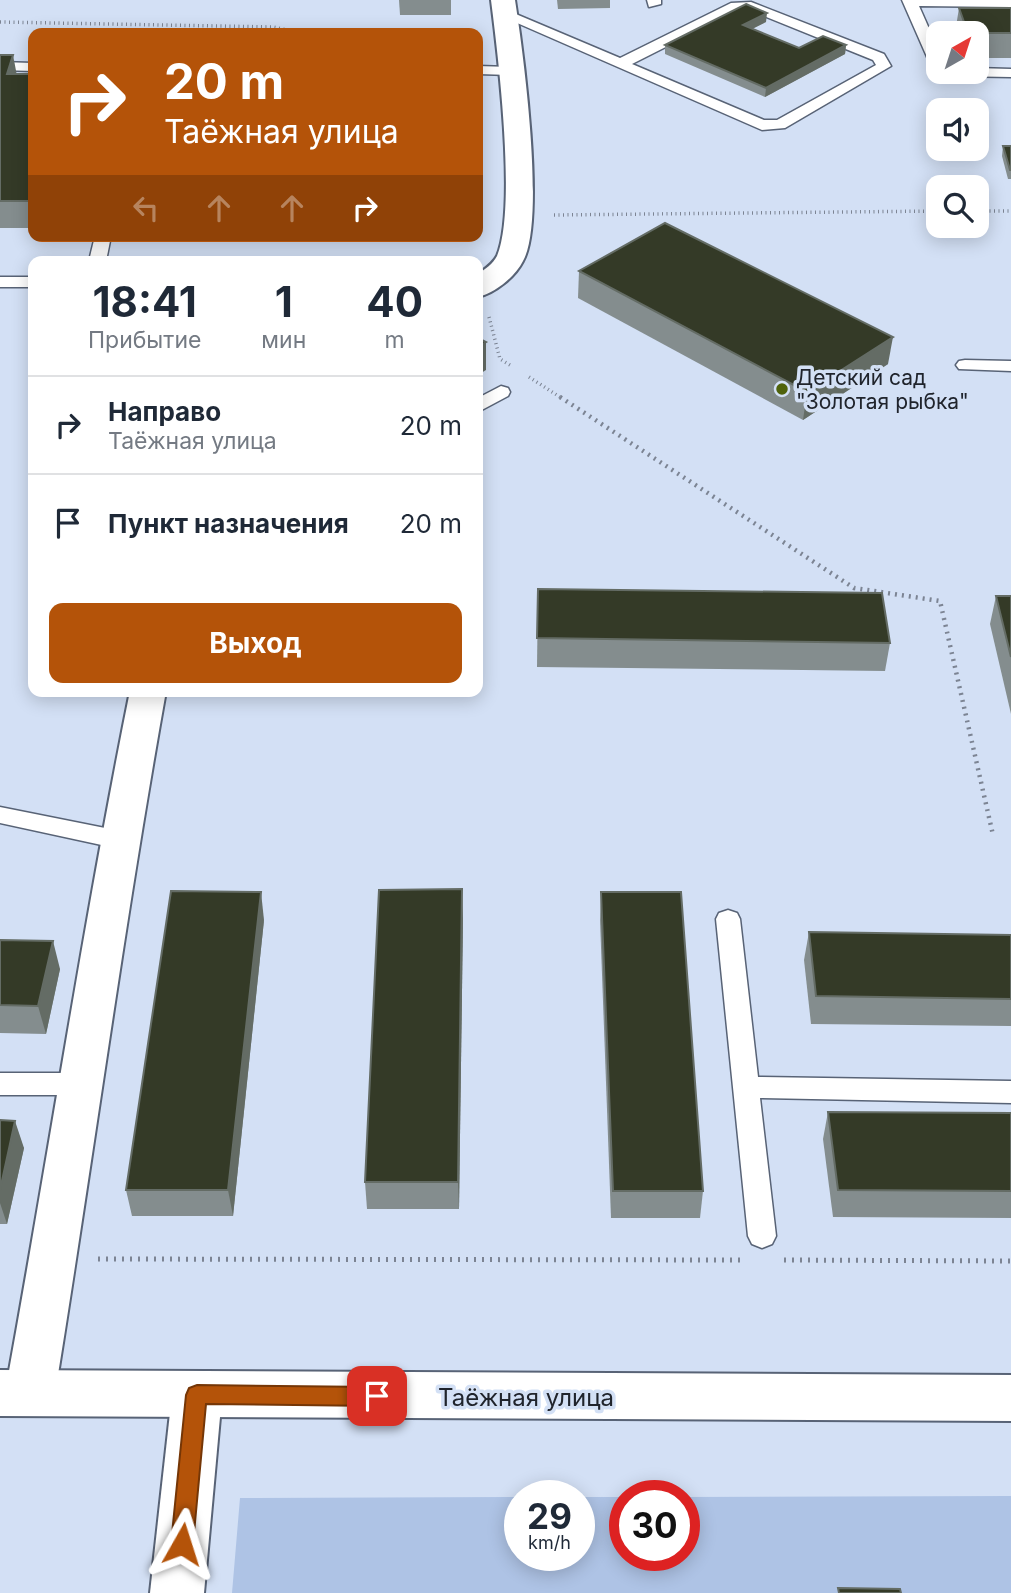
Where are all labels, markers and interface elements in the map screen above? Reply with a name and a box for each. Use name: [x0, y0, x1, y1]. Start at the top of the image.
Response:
north arrow: [926, 21, 989, 84]
map controls: [926, 21, 989, 238]
text: 20 m: [164, 52, 284, 111]
icon: right: [49, 56, 140, 147]
button: sound: [926, 98, 989, 161]
text: Таёжная улица: [164, 112, 399, 151]
button: search: [926, 175, 989, 238]
icon: left: [127, 189, 165, 227]
icon: ahead: [200, 189, 238, 227]
icon: ahead: [273, 189, 311, 227]
icon: right: [346, 189, 384, 227]
text: 18:41: [92, 276, 197, 327]
text: 1: [275, 276, 293, 327]
text: 40: [366, 276, 423, 327]
text: Прибытие: [88, 326, 201, 354]
text: мин: [261, 326, 306, 354]
text: m: [385, 326, 405, 354]
place label: Детский сад "Золотая рыбка": [796, 365, 969, 414]
marker: Детский сад "Золотая рыбка": [774, 381, 790, 397]
text: Направо: [108, 396, 221, 427]
icon: right: [49, 406, 87, 444]
text: 20 m: [400, 410, 462, 441]
text: Таёжная улица: [108, 427, 277, 455]
icon: arrive: [49, 504, 87, 542]
text: Пункт назначения: [108, 508, 349, 539]
text: 20 m: [400, 508, 462, 539]
button: Выход: [49, 603, 462, 683]
pin: [347, 1366, 407, 1426]
icon: arrive: [358, 1377, 396, 1415]
street label: Таёжная улица: [438, 1383, 614, 1412]
speed limit sign: 30: [609, 1480, 700, 1571]
text: 29: [527, 1495, 572, 1537]
position arrow: [145, 1507, 219, 1581]
text: km/h: [528, 1532, 571, 1553]

